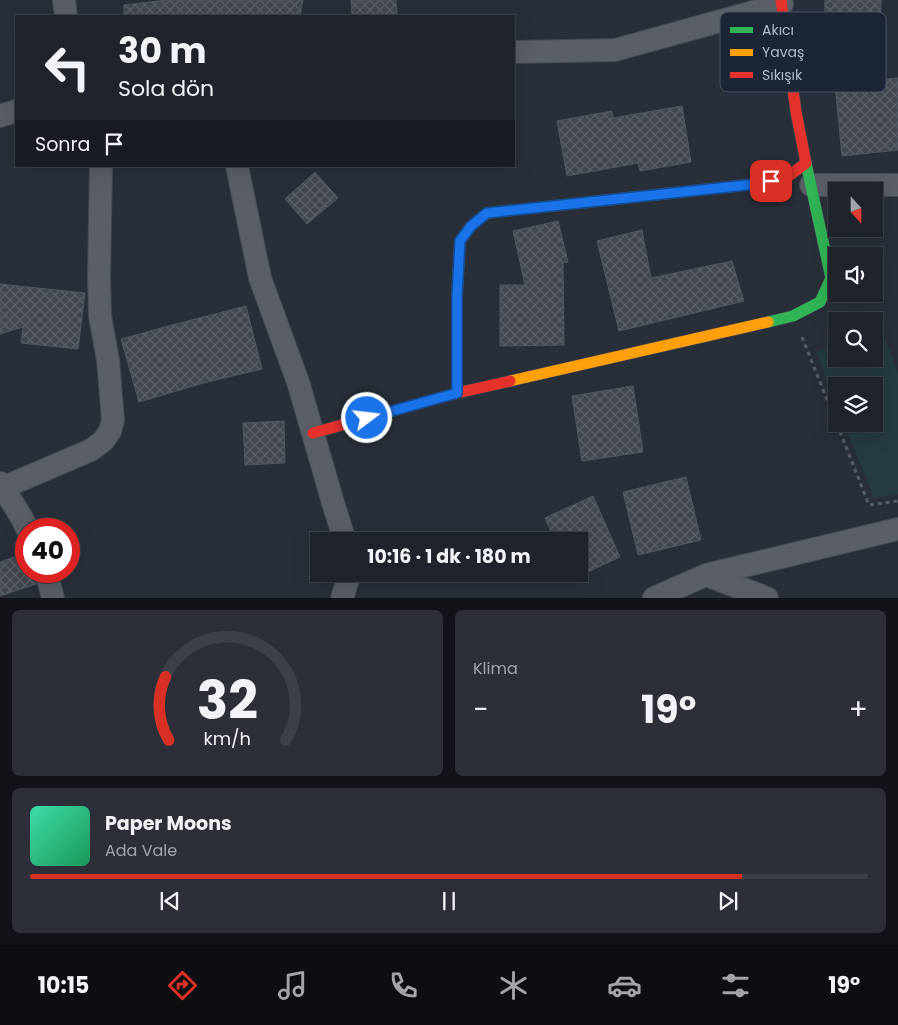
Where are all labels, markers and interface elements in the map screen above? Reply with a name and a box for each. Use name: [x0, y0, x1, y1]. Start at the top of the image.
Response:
legend: [720, 12, 886, 92]
text: Akıcı: [762, 20, 794, 40]
text: 30 m: [118, 26, 206, 75]
icon: left: [35, 35, 100, 100]
text: Yavaş: [762, 42, 804, 62]
text: Sıkışık: [762, 65, 803, 85]
text: Sola dön: [118, 73, 214, 104]
icon: arrive: [100, 130, 128, 158]
text: Sonra: [35, 131, 90, 158]
pin: [750, 160, 792, 202]
icon: arrive: [757, 167, 785, 195]
north arrow: [828, 182, 882, 238]
map controls: [828, 182, 883, 432]
button: sound: [828, 247, 883, 302]
button: search: [828, 312, 883, 367]
button: layers: [828, 377, 883, 432]
position arrow: [340, 391, 392, 443]
speed limit sign: 40: [15, 518, 80, 583]
text: 10:16 · 1 dk · 180 m: [367, 543, 531, 570]
text: Klima: [473, 657, 518, 680]
text: 32: [197, 664, 258, 737]
text: 19°: [641, 683, 696, 736]
text: −: [473, 690, 488, 729]
text: +: [849, 690, 868, 729]
text: km/h: [204, 726, 251, 751]
text: Paper Moons: [105, 810, 232, 837]
text: Ada Vale: [105, 839, 177, 862]
icon: previous: [156, 887, 184, 915]
icon: pause: [435, 887, 463, 915]
icon: next: [714, 887, 742, 915]
icon: directions: [165, 968, 200, 1003]
icon: music: [275, 968, 310, 1003]
icon: phone: [386, 968, 421, 1003]
icon: climate: [496, 968, 531, 1003]
icon: car: [607, 968, 642, 1003]
icon: filters: [718, 968, 753, 1003]
text: 10:15: [38, 970, 89, 1001]
text: 19°: [828, 970, 860, 1001]

